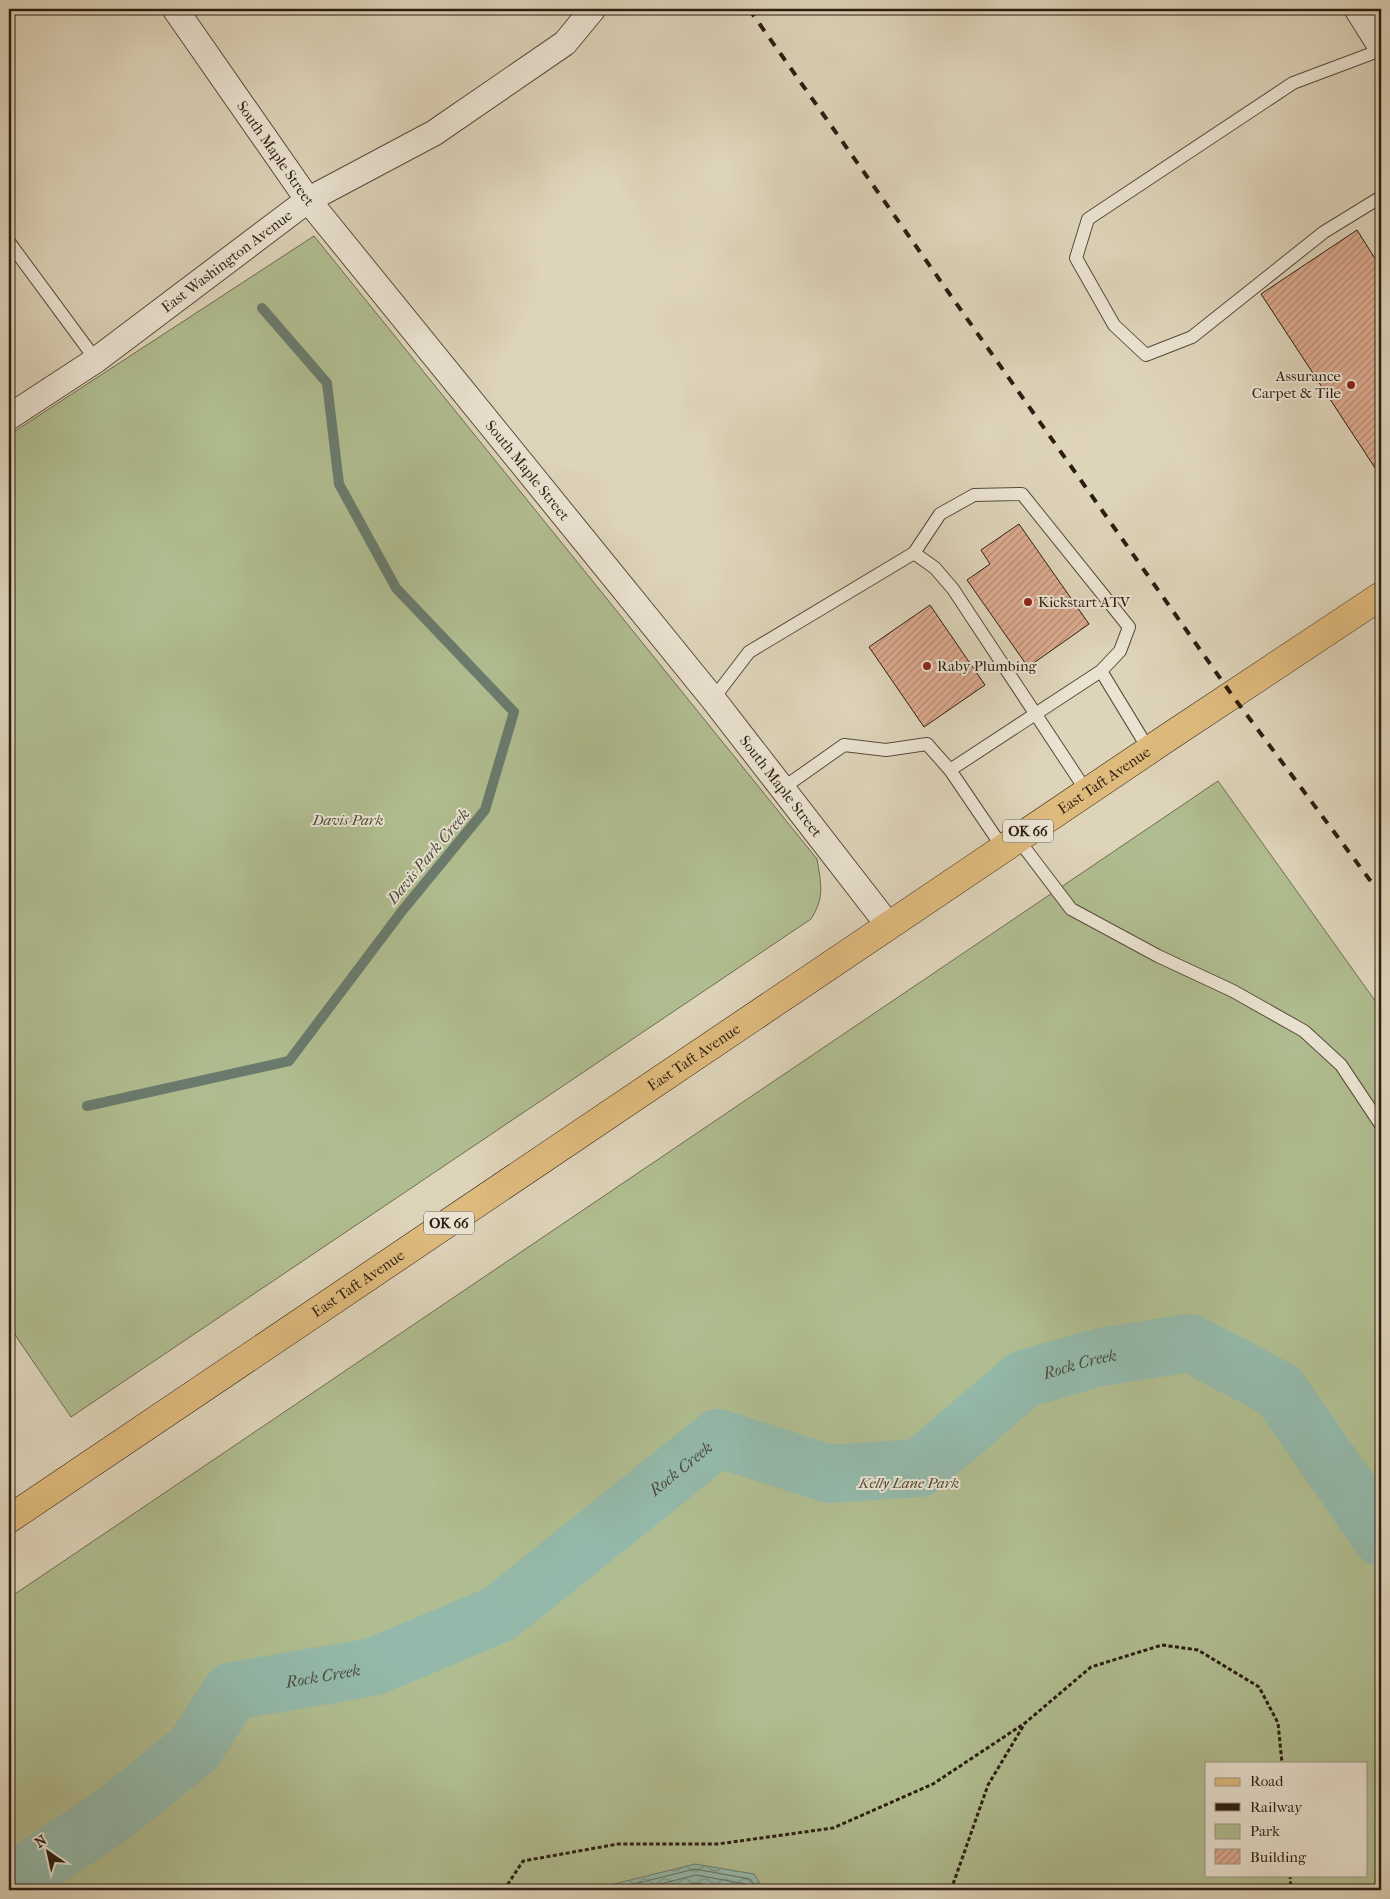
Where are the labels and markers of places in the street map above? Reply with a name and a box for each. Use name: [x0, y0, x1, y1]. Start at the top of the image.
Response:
place label: Assurance Carpet & Tile: [1252, 367, 1342, 402]
marker: Assurance Carpet & Tile: [1345, 379, 1357, 391]
place label: Kickstart ATV: [1038, 593, 1131, 611]
marker: Kickstart ATV: [1022, 596, 1034, 608]
place label: Raby Plumbing: [937, 657, 1038, 675]
marker: Raby Plumbing: [921, 660, 933, 672]

